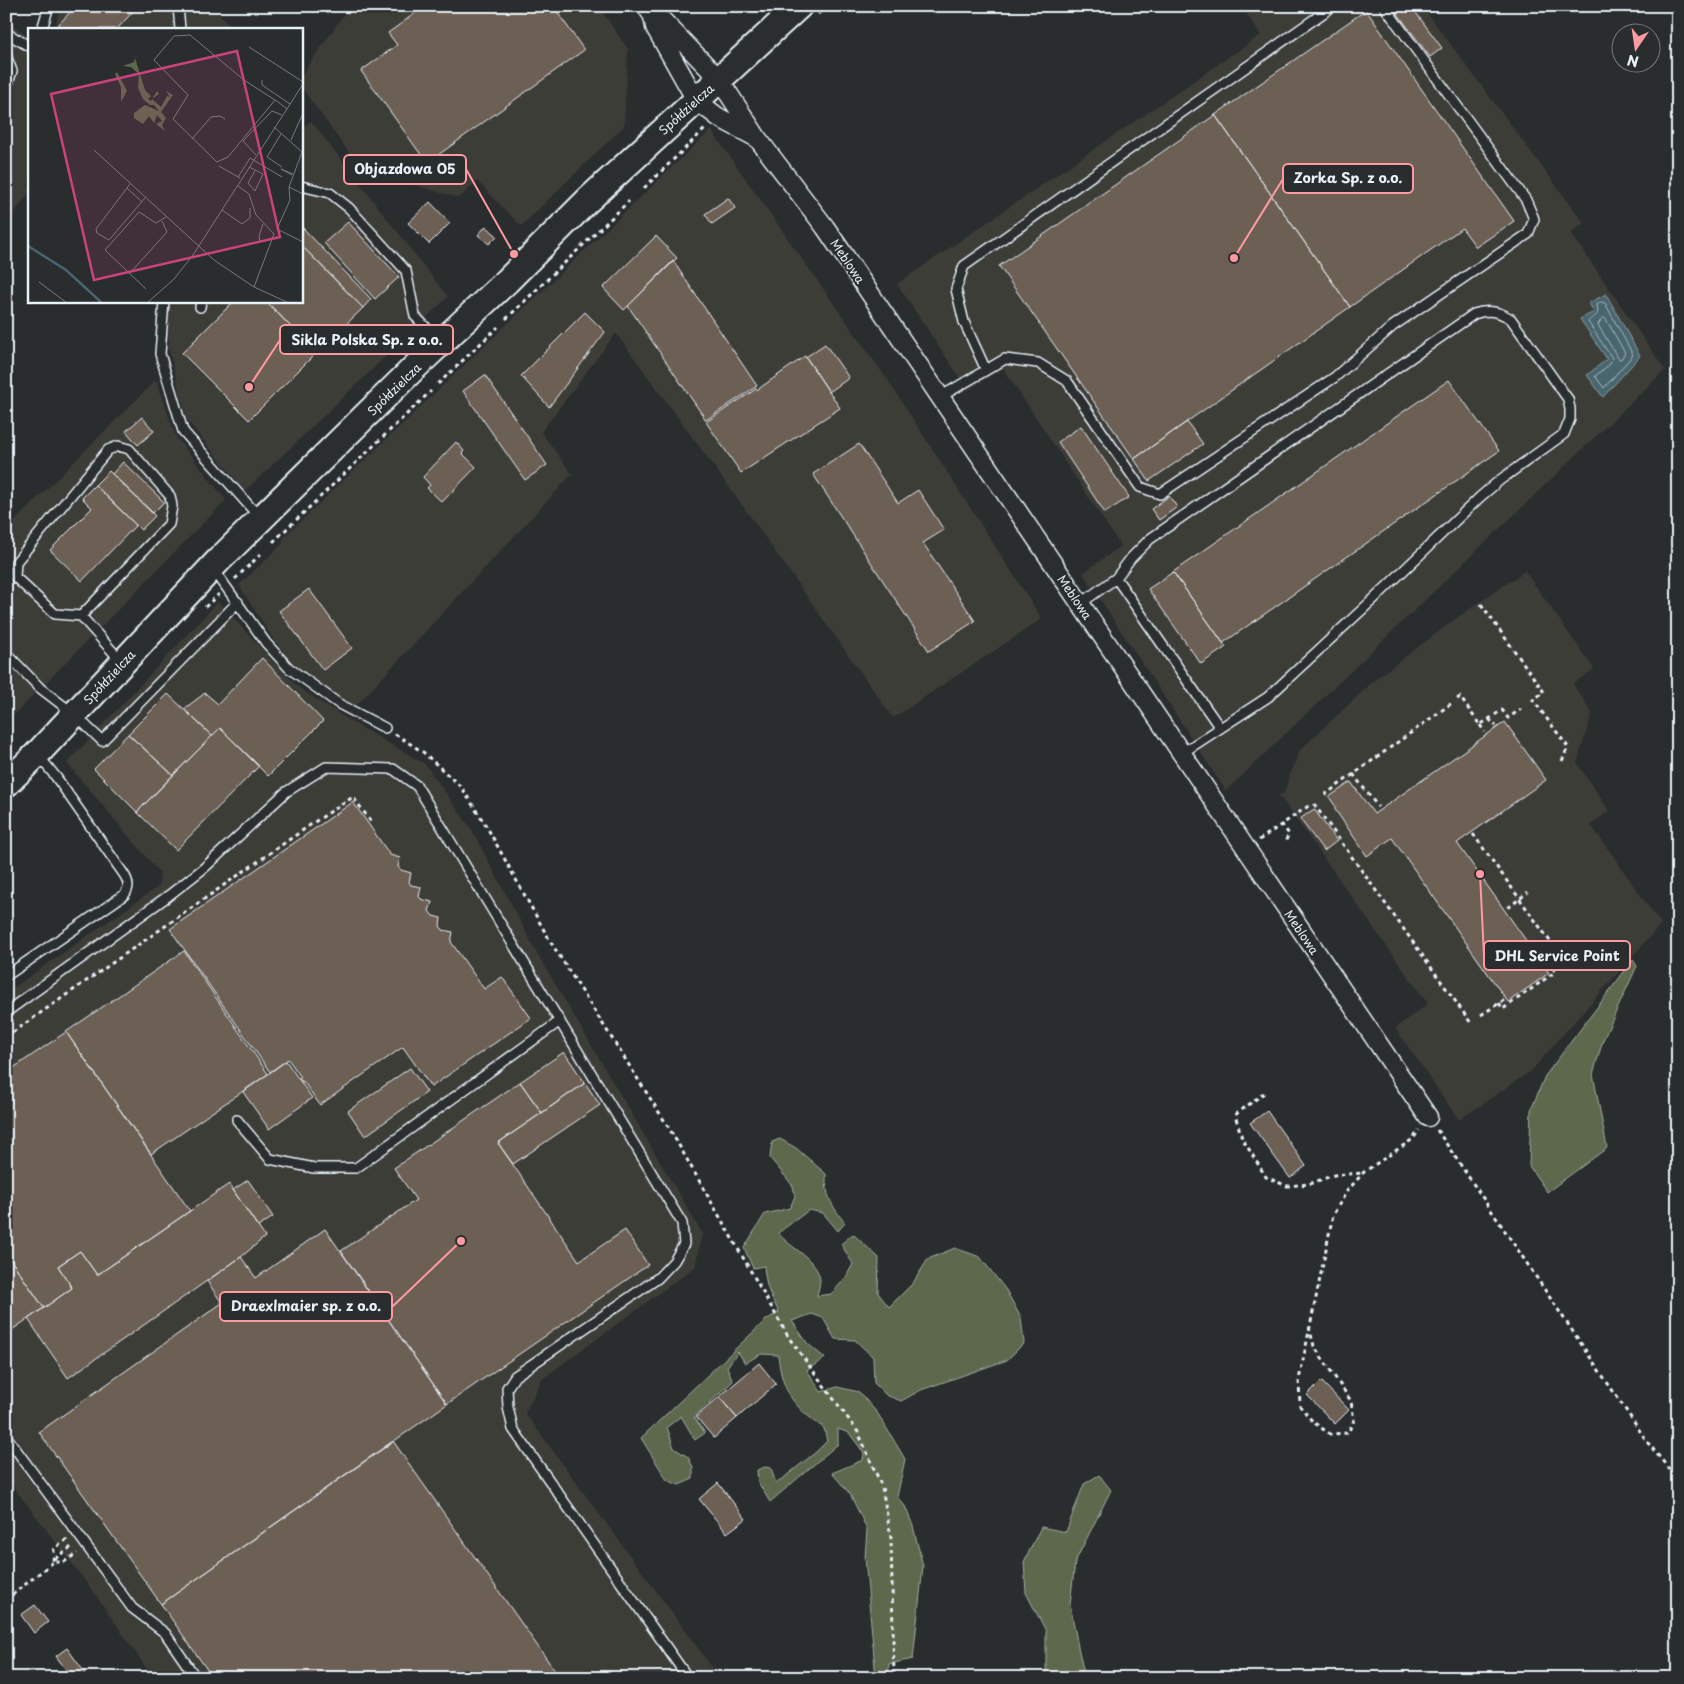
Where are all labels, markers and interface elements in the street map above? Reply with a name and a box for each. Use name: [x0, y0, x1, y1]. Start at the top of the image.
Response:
north arrow: [1612, 22, 1662, 72]
inset map: [28, 28, 302, 302]
text: N: [1625, 50, 1641, 73]
street label: Spółdzielcza: [654, 79, 718, 139]
callout: Objazdowa 05: [344, 155, 466, 184]
text: Objazdowa 05: [354, 158, 456, 179]
callout: Zorka Sp. z o.o.: [1283, 164, 1413, 193]
text: Zorka Sp. z o.o.: [1294, 167, 1403, 188]
street label: Meblowa: [826, 235, 870, 287]
callout: Sikla Polska Sp. z o.o.: [280, 325, 453, 354]
text: Sikla Polska Sp. z o.o.: [291, 329, 443, 350]
street label: Spółdzielcza: [363, 358, 425, 419]
street label: Meblowa: [1053, 571, 1097, 623]
street label: Spółdzielcza: [79, 645, 139, 708]
street label: Meblowa: [1280, 906, 1324, 958]
callout: DHL Service Point: [1484, 941, 1630, 970]
text: DHL Service Point: [1494, 945, 1620, 966]
callout: Draexlmaier sp. z o.o.: [220, 1292, 392, 1321]
text: Draexlmaier sp. z o.o.: [231, 1295, 381, 1316]

